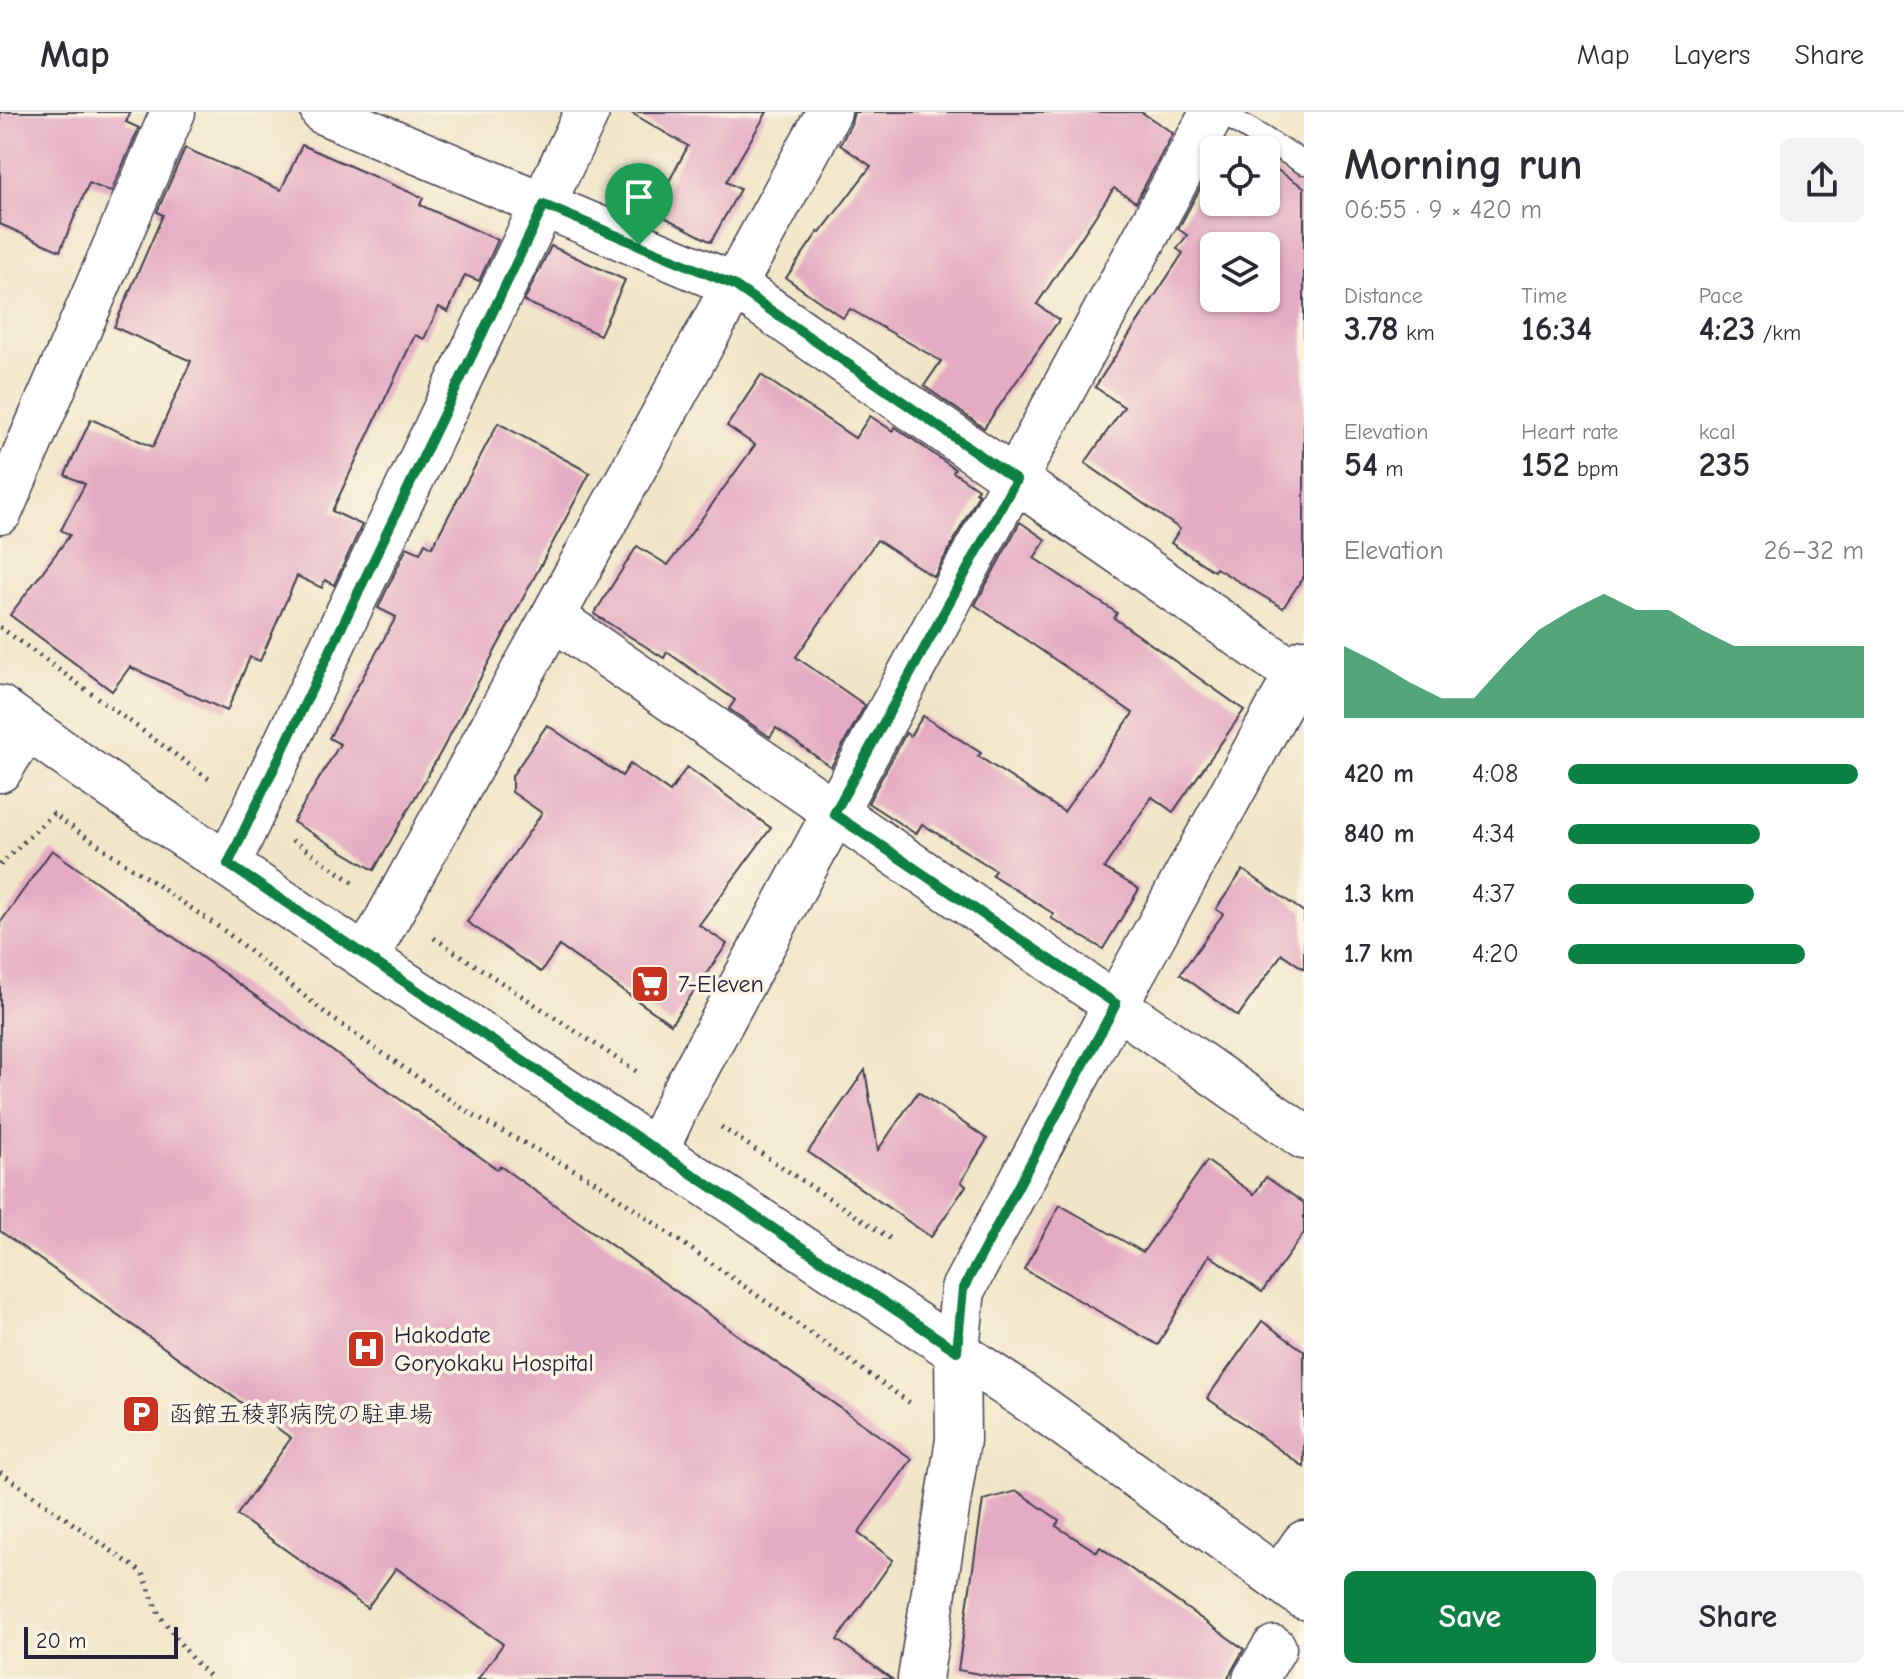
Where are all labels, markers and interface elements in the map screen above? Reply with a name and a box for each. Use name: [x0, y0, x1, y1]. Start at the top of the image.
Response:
text: Map: [40, 33, 110, 77]
text: Map: [1577, 39, 1630, 71]
text: Layers: [1674, 39, 1750, 71]
text: Share: [1794, 39, 1864, 71]
map controls: [1200, 136, 1280, 312]
button: locate: [1200, 136, 1280, 216]
button: share: [1780, 138, 1864, 222]
text: Morning run: [1344, 139, 1583, 190]
pin: [605, 163, 673, 245]
icon: arrive: [617, 175, 661, 219]
text: 06:55 · 9 × 420 m: [1344, 195, 1542, 225]
button: layers: [1200, 232, 1280, 312]
text: Distance: [1344, 283, 1423, 309]
text: Time: [1521, 283, 1567, 309]
text: Pace: [1699, 283, 1743, 309]
text: 3.78: [1344, 309, 1399, 349]
text: 16:34: [1521, 309, 1592, 349]
text: 4:23: [1699, 309, 1755, 349]
text: km: [1399, 320, 1435, 346]
text: /km: [1755, 320, 1801, 346]
text: Elevation: [1344, 419, 1428, 445]
text: Heart rate: [1521, 419, 1618, 445]
text: kcal: [1699, 419, 1736, 445]
text: 54: [1344, 445, 1378, 485]
text: 152: [1521, 445, 1570, 485]
text: 235: [1699, 445, 1750, 485]
text: m: [1378, 456, 1404, 482]
text: bpm: [1570, 456, 1619, 482]
text: Elevation: [1344, 536, 1444, 566]
text: 26–32 m: [1764, 536, 1864, 566]
text: 420 m: [1344, 759, 1414, 789]
text: 4:08: [1472, 759, 1519, 789]
text: 840 m: [1344, 819, 1414, 849]
text: 4:34: [1472, 819, 1515, 849]
text: 1.3 km: [1344, 879, 1414, 909]
text: 4:37: [1472, 879, 1515, 909]
text: 1.7 km: [1344, 939, 1413, 969]
text: 4:20: [1472, 939, 1519, 969]
supermarket icon: 7-Eleven: [629, 963, 671, 1005]
place label: 7-Eleven: [678, 970, 764, 998]
place label: Hakodate Goryokaku Hospital: [394, 1321, 594, 1377]
hospital icon: Hakodate Goryokaku Hospital: [345, 1328, 387, 1370]
parking icon: 函館五稜郭病院の駐車場: [120, 1393, 162, 1435]
place label: 函館五稜郭病院の駐車場: [169, 1400, 433, 1428]
button: Save: [1344, 1571, 1596, 1663]
button: Share: [1612, 1571, 1864, 1663]
scale bar: [24, 1623, 178, 1659]
text: 20 m: [36, 1628, 86, 1654]

